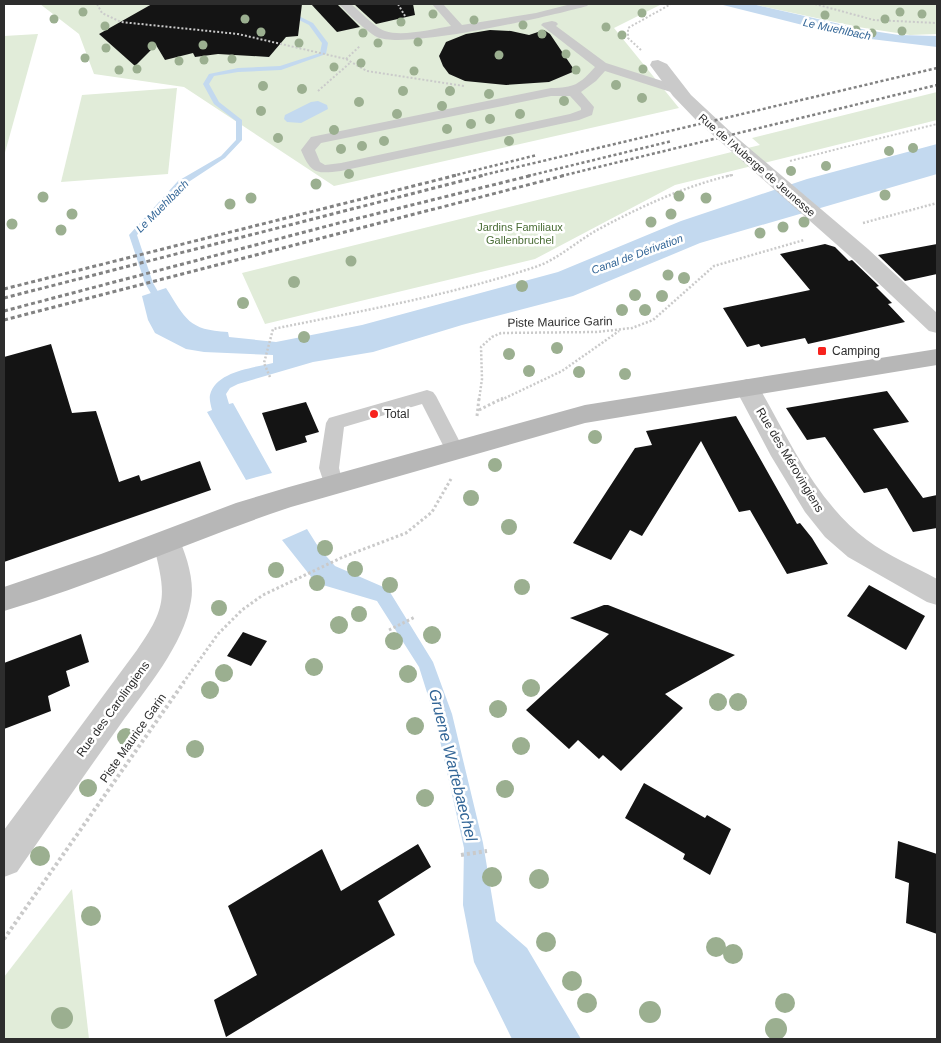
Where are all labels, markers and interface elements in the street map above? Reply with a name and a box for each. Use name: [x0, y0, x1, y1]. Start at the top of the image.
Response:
water label: Le Muehlbach: [802, 16, 872, 42]
street label: Rue de l'Auberge de Jeunesse: [696, 111, 818, 219]
water label: Le Muehlbach: [133, 177, 191, 235]
park label: Jardins Familiaux Gallenbruchel: [477, 221, 563, 246]
water label: Canal de Dérivation: [590, 232, 684, 276]
street label: Piste Maurice Garin: [507, 314, 613, 330]
place label: Camping: [832, 344, 880, 358]
marker: Camping: [816, 345, 828, 357]
street label: Rue des Mérovingiens: [753, 405, 827, 515]
place label: Total: [384, 407, 409, 421]
marker: Total: [368, 408, 380, 420]
street label: Rue des Carolingiens: [74, 658, 152, 760]
water label: Gruene Wartebaechel: [426, 687, 480, 843]
street label: Piste Maurice Garin: [97, 691, 169, 785]

